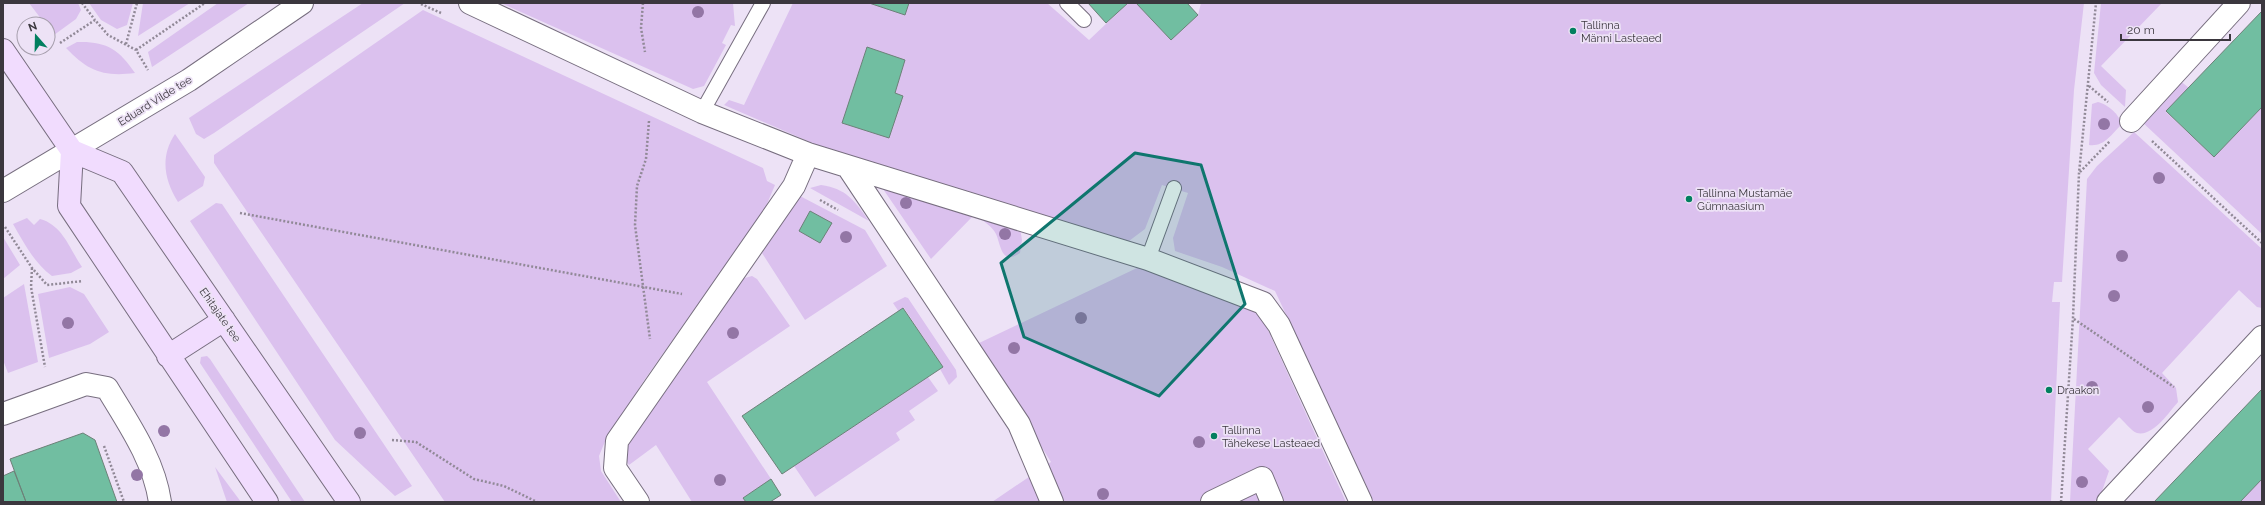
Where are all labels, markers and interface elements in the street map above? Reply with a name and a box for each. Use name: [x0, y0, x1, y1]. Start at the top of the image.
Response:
north arrow: [16, 16, 56, 56]
scale bar: [2121, 16, 2230, 42]
place label: Tallinna Männi Lasteaed: [1581, 19, 1662, 45]
text: N: [27, 20, 39, 35]
text: 20 m: [2127, 23, 2155, 37]
marker: Tallinna Männi Lasteaed: [1568, 26, 1578, 36]
street label: Eduard Vilde tee: [116, 73, 195, 129]
place label: Tallinna Mustamäe Gümnaasium: [1697, 187, 1793, 213]
marker: Tallinna Mustamäe Gümnaasium: [1684, 194, 1694, 204]
street label: Ehitajate tee: [197, 285, 244, 345]
place label: Draakon: [2057, 384, 2099, 397]
marker: Draakon: [2044, 385, 2054, 395]
place label: Tallinna Tähekese Lasteaed: [1222, 424, 1320, 450]
marker: Tallinna Tähekese Lasteaed: [1209, 431, 1219, 441]

